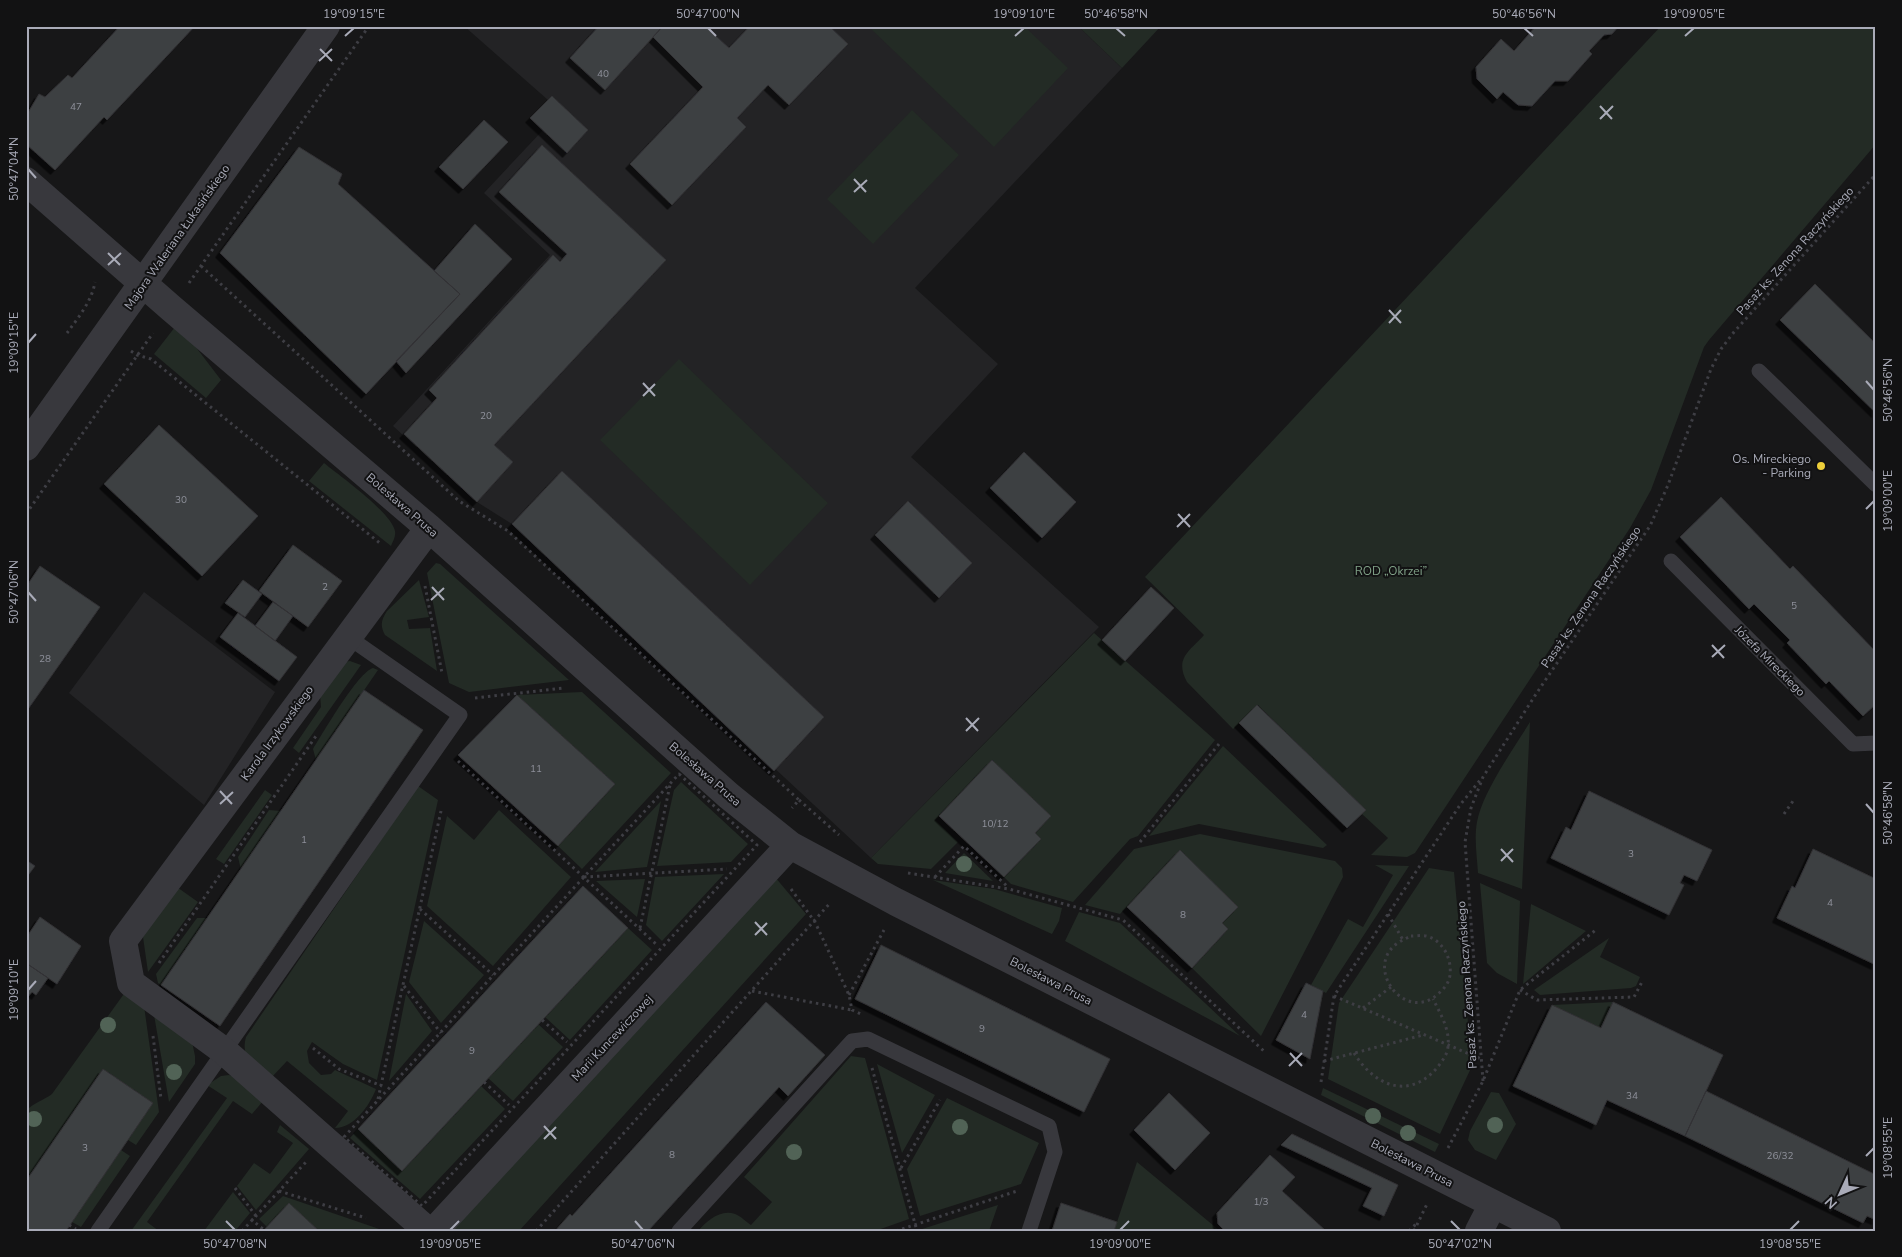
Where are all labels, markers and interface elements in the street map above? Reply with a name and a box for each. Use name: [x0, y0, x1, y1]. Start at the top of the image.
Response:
text: 19°09'15"E: [323, 6, 385, 22]
text: 50°47'00"N: [676, 6, 740, 22]
text: 19°09'10"E: [993, 6, 1055, 22]
text: 50°46'58"N: [1084, 6, 1148, 22]
text: 50°46'56"N: [1492, 6, 1556, 22]
text: 19°09'05"E: [1663, 6, 1725, 22]
house number: 40: [597, 67, 609, 81]
house number: 47: [70, 100, 82, 114]
text: 50°47'04"N: [6, 137, 22, 201]
street label: Majora Waleriana Łukasińskiego: [121, 161, 234, 313]
street label: Pasaż ks. Zenona Raczyńskiego: [1733, 183, 1857, 319]
text: 19°09'15"E: [6, 312, 22, 374]
text: 50°46'56"N: [1880, 358, 1896, 422]
house number: 20: [480, 409, 492, 423]
place label: Os. Mireckiego - Parking: [1732, 451, 1811, 481]
marker: Os. Mireckiego - Parking: [1815, 460, 1827, 472]
street label: Bolesława Prusa: [363, 469, 441, 541]
text: 19°09'00"E: [1880, 470, 1896, 532]
house number: 30: [175, 493, 187, 507]
street label: Pasaż ks. Zenona Raczyńskiego: [1537, 523, 1645, 671]
text: 50°47'06"N: [6, 560, 22, 624]
park label: ROD „Okrzei”: [1355, 563, 1427, 579]
house number: 2: [322, 580, 328, 594]
house number: 5: [1791, 599, 1797, 613]
street label: Józefa Mireckiego: [1730, 621, 1809, 700]
house number: 28: [39, 652, 51, 666]
street label: Karola Irzykowskiego: [237, 682, 317, 784]
street label: Bolesława Prusa: [666, 738, 744, 810]
house number: 11: [530, 762, 542, 776]
text: 50°46'58"N: [1880, 781, 1896, 845]
house number: 10/12: [982, 817, 1008, 831]
house number: 1: [301, 833, 307, 847]
house number: 3: [1628, 847, 1634, 861]
house number: 4: [1827, 896, 1833, 910]
street label: Pasaż ks. Zenona Raczyńskiego: [1453, 900, 1481, 1069]
house number: 8: [1180, 908, 1186, 922]
street label: Bolesława Prusa: [1007, 953, 1095, 1009]
text: 19°09'10"E: [6, 959, 22, 1021]
street label: Marii Kuncewiczowej: [568, 992, 656, 1084]
house number: 4: [1301, 1008, 1307, 1022]
house number: 9: [979, 1022, 985, 1036]
house number: 9: [469, 1044, 475, 1058]
house number: 34: [1626, 1089, 1638, 1103]
text: 19°08'55"E: [1880, 1117, 1896, 1179]
street label: Bolesława Prusa: [1368, 1135, 1456, 1191]
house number: 3: [82, 1141, 88, 1155]
house number: 8: [669, 1148, 675, 1162]
house number: 26/32: [1767, 1149, 1793, 1163]
north arrow: [1814, 1170, 1864, 1220]
text: N: [1821, 1192, 1841, 1213]
house number: 1/3: [1254, 1195, 1268, 1209]
text: 50°47'08"N: [203, 1236, 267, 1252]
text: 19°09'05"E: [419, 1236, 481, 1252]
text: 50°47'06"N: [611, 1236, 675, 1252]
text: 19°09'00"E: [1089, 1236, 1151, 1252]
text: 50°47'02"N: [1428, 1236, 1492, 1252]
text: 19°08'55"E: [1759, 1236, 1821, 1252]

